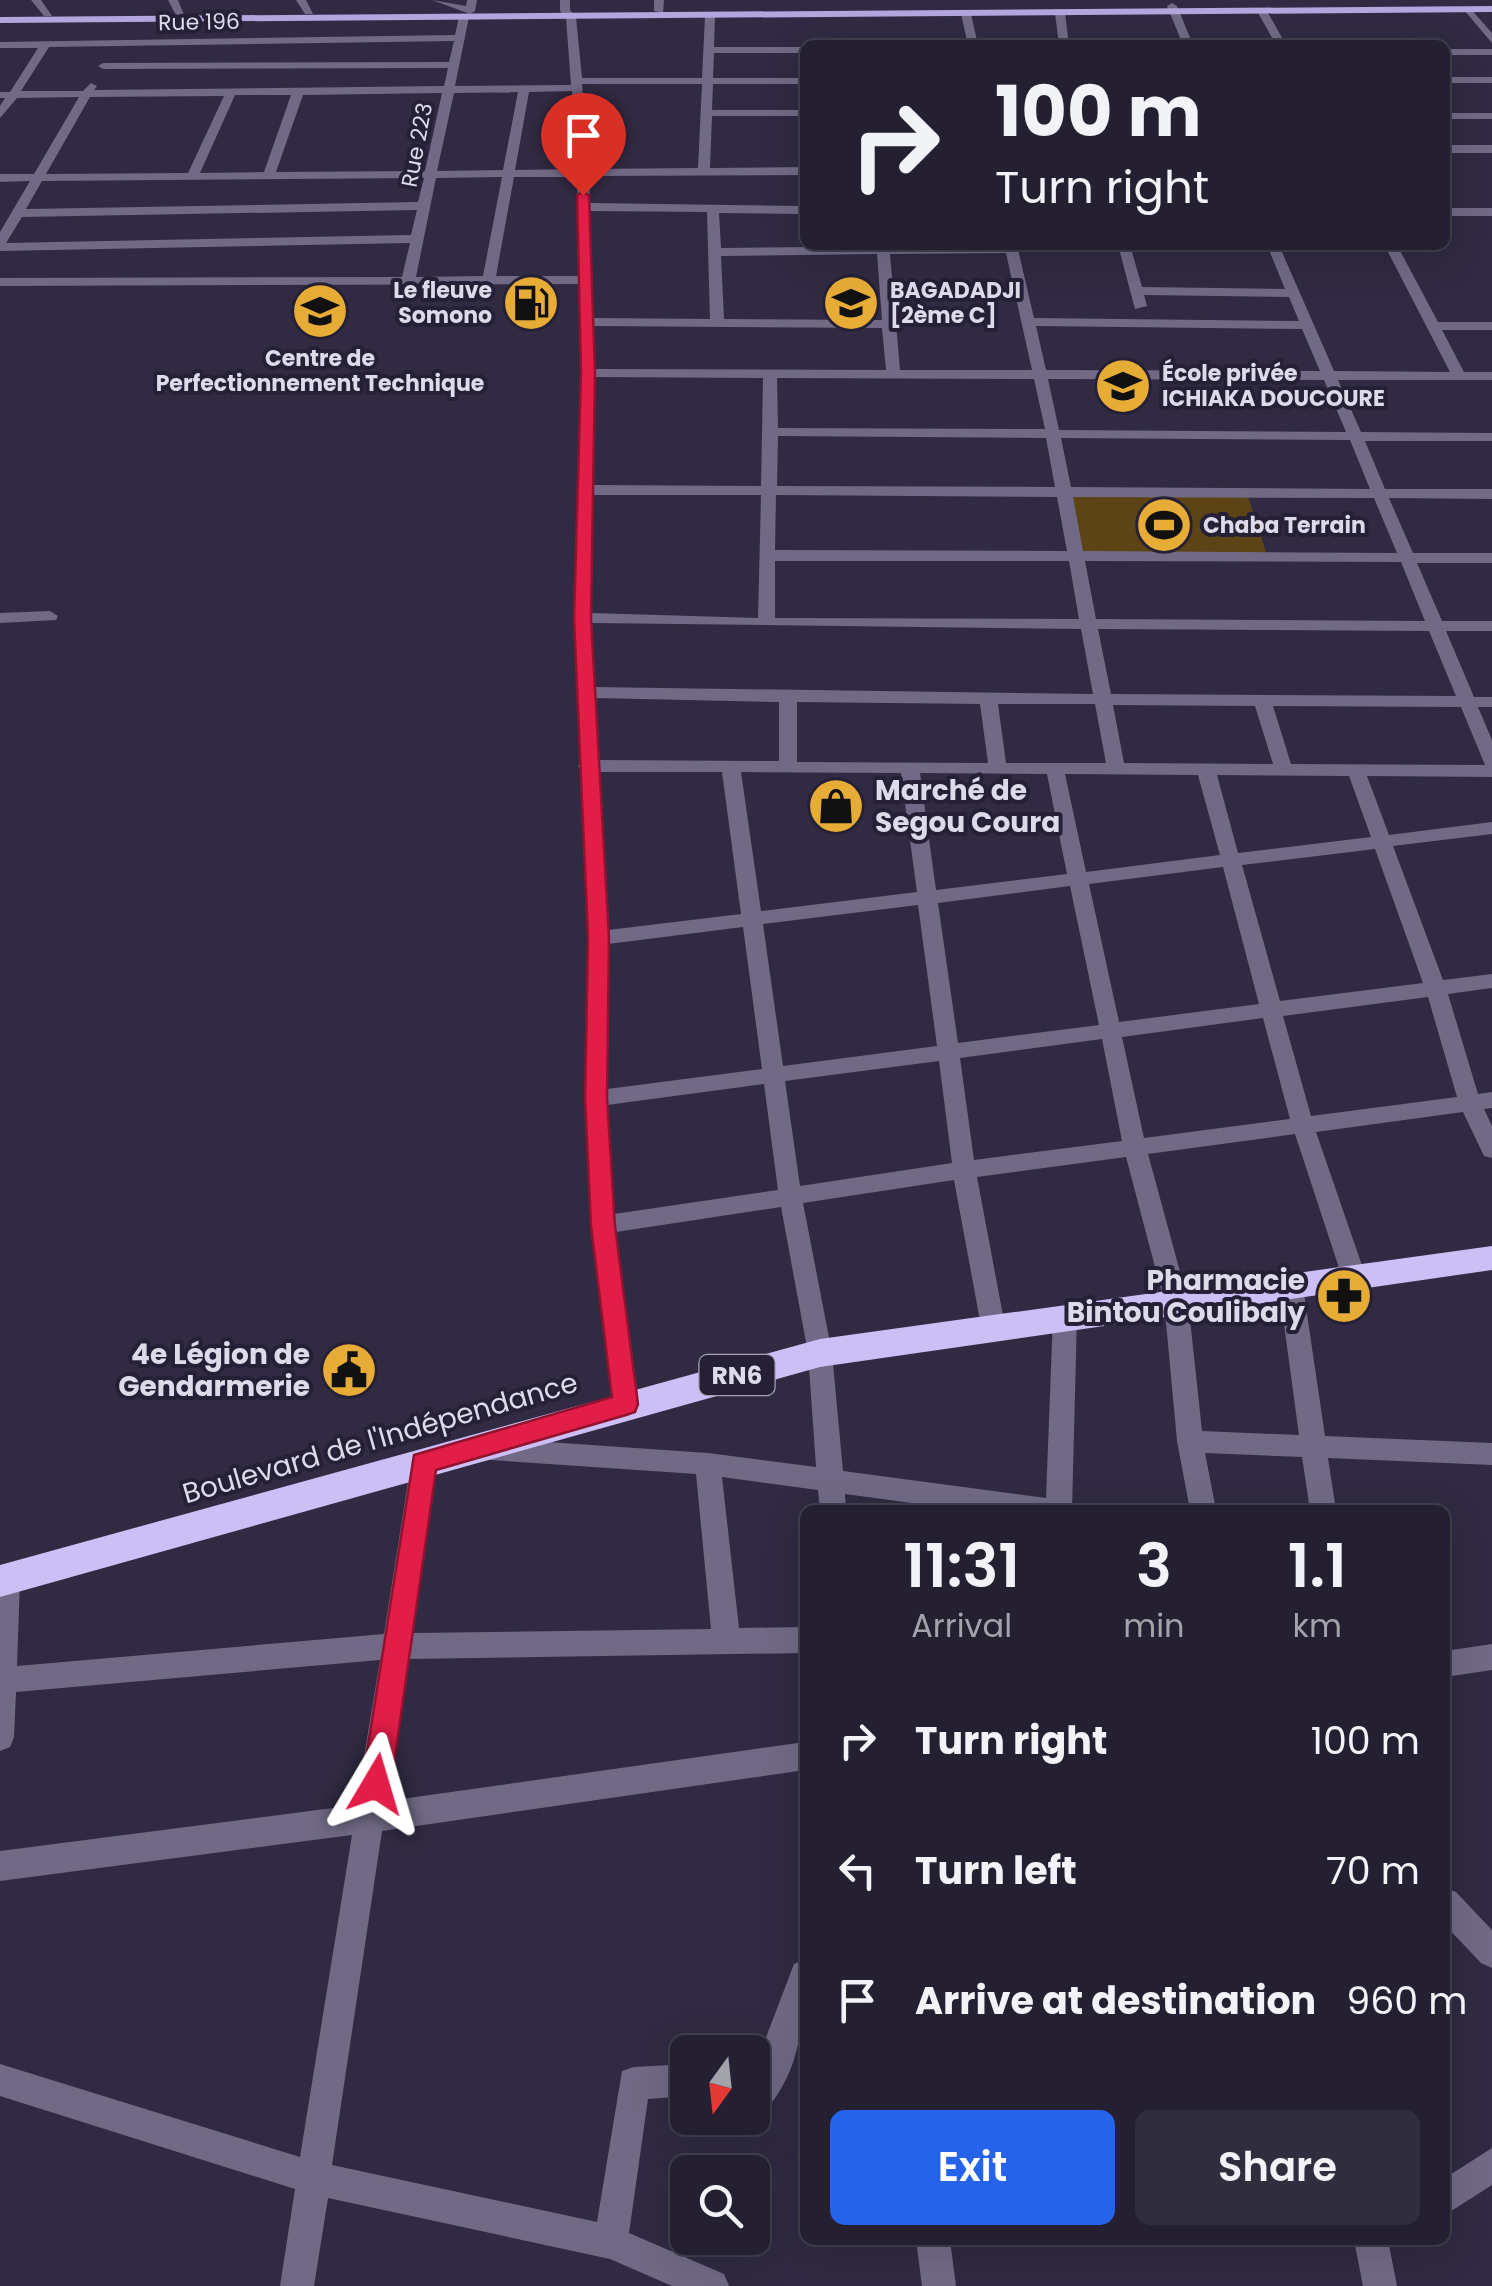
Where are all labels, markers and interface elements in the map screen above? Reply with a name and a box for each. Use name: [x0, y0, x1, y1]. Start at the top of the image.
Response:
street label: Rue 196: [158, 6, 240, 38]
text: 100 m: [995, 62, 1202, 161]
icon: right: [830, 80, 960, 210]
pin: [541, 93, 626, 196]
street label: Rue 223: [394, 100, 440, 190]
icon: arrive: [556, 108, 611, 163]
text: Turn right: [995, 156, 1209, 219]
fuel station icon: Le fleuve Somono: [501, 273, 561, 333]
school or university icon: BAGADADJI [2ème C]: [821, 273, 881, 333]
place label: Le fleuve Somono: [393, 275, 492, 331]
place label: BAGADADJI [2ème C]: [890, 275, 1021, 331]
school or university icon: Centre de Perfectionnement Technique: [290, 281, 350, 341]
place label: Centre de Perfectionnement Technique: [156, 343, 484, 399]
school or university icon: École privée ICHIAKA DOUCOURE: [1093, 356, 1153, 416]
place label: École privée ICHIAKA DOUCOURE: [1162, 358, 1385, 414]
sports icon: Chaba Terrain: [1134, 495, 1194, 555]
place label: Chaba Terrain: [1203, 510, 1366, 541]
place label: Marché de Segou Coura: [875, 771, 1060, 842]
shop icon: Marché de Segou Coura: [806, 776, 866, 836]
place label: Pharmacie Bintou Coulibaly: [1067, 1261, 1305, 1332]
pharmacy icon: Pharmacie Bintou Coulibaly: [1314, 1266, 1374, 1326]
place label: 4e Légion de Gendarmerie: [118, 1335, 310, 1406]
public building icon: 4e Légion de Gendarmerie: [319, 1340, 379, 1400]
road number: RN6: [700, 1355, 774, 1395]
street label: Boulevard de l'Indépendance: [178, 1363, 582, 1513]
text: 11:31: [903, 1524, 1020, 1608]
text: 3: [1136, 1524, 1172, 1608]
text: 1.1: [1288, 1524, 1347, 1608]
text: Arrival: [911, 1603, 1012, 1648]
text: min: [1123, 1603, 1185, 1648]
text: km: [1293, 1603, 1342, 1648]
icon: right: [830, 1713, 885, 1768]
text: Turn right: [915, 1714, 1107, 1767]
text: 100 m: [1311, 1714, 1420, 1767]
position arrow: [324, 1732, 428, 1836]
icon: left: [830, 1843, 885, 1898]
text: Turn left: [915, 1844, 1077, 1897]
text: 70 m: [1326, 1844, 1420, 1897]
icon: arrive: [830, 1973, 885, 2028]
text: Arrive at destination: [915, 1974, 1316, 2027]
text: 960 m: [1346, 1974, 1467, 2027]
north arrow: [670, 2035, 770, 2135]
map controls: [670, 2035, 770, 2255]
button: Exit: [830, 2110, 1115, 2225]
button: Share: [1135, 2110, 1420, 2225]
button: search: [670, 2155, 770, 2255]

